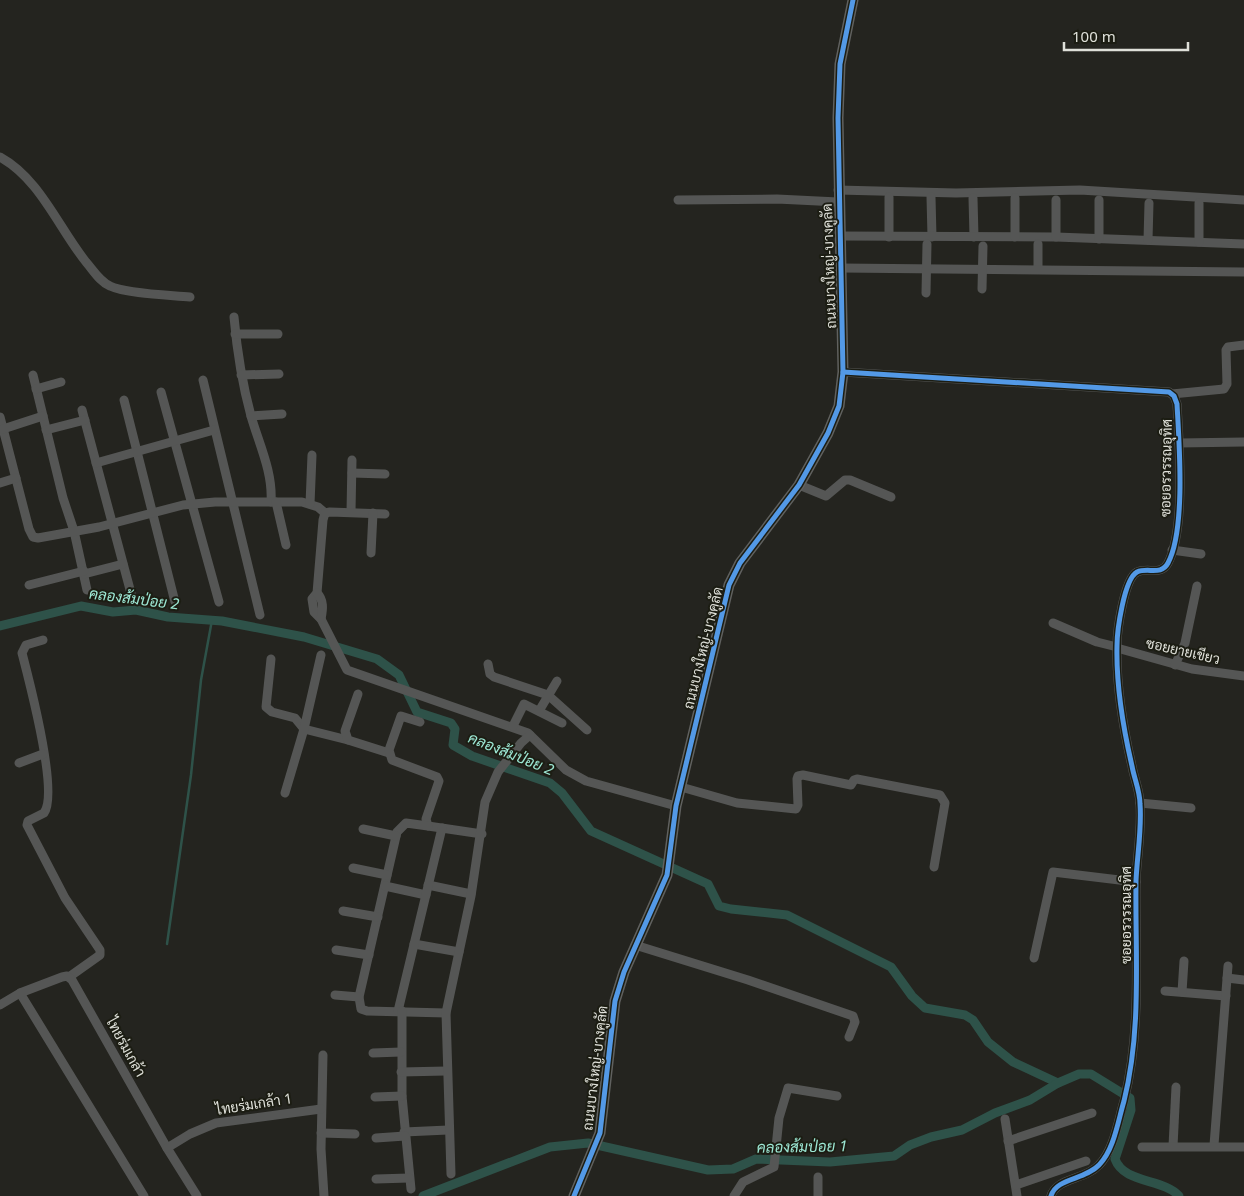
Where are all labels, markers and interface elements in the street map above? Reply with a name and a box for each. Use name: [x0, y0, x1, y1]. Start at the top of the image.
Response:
scale bar: [1064, 20, 1188, 52]
text: 100 m: [1072, 26, 1116, 46]
street label: ถนนบางใหญ่-บางคูลัด: [817, 203, 841, 329]
street label: ซอยอรวรรณอุทิศ: [1155, 419, 1177, 517]
water label: คลองส้มป่อย 2: [88, 583, 180, 613]
street label: ถนนบางใหญ่-บางคูลัด: [678, 585, 728, 711]
street label: ซอยยายเขียว: [1144, 633, 1222, 668]
water label: คลองส้มป่อย 2: [466, 727, 557, 779]
street label: ซอยอรวรรณอุทิศ: [1116, 866, 1136, 964]
street label: ถนนบางใหญ่-บางคูลัด: [577, 1004, 613, 1132]
street label: ไทยร่มเกล้า: [102, 1013, 151, 1080]
street label: ไทยร่มเกล้า 1: [213, 1088, 293, 1119]
water label: คลองส้มป่อย 1: [756, 1135, 847, 1157]

